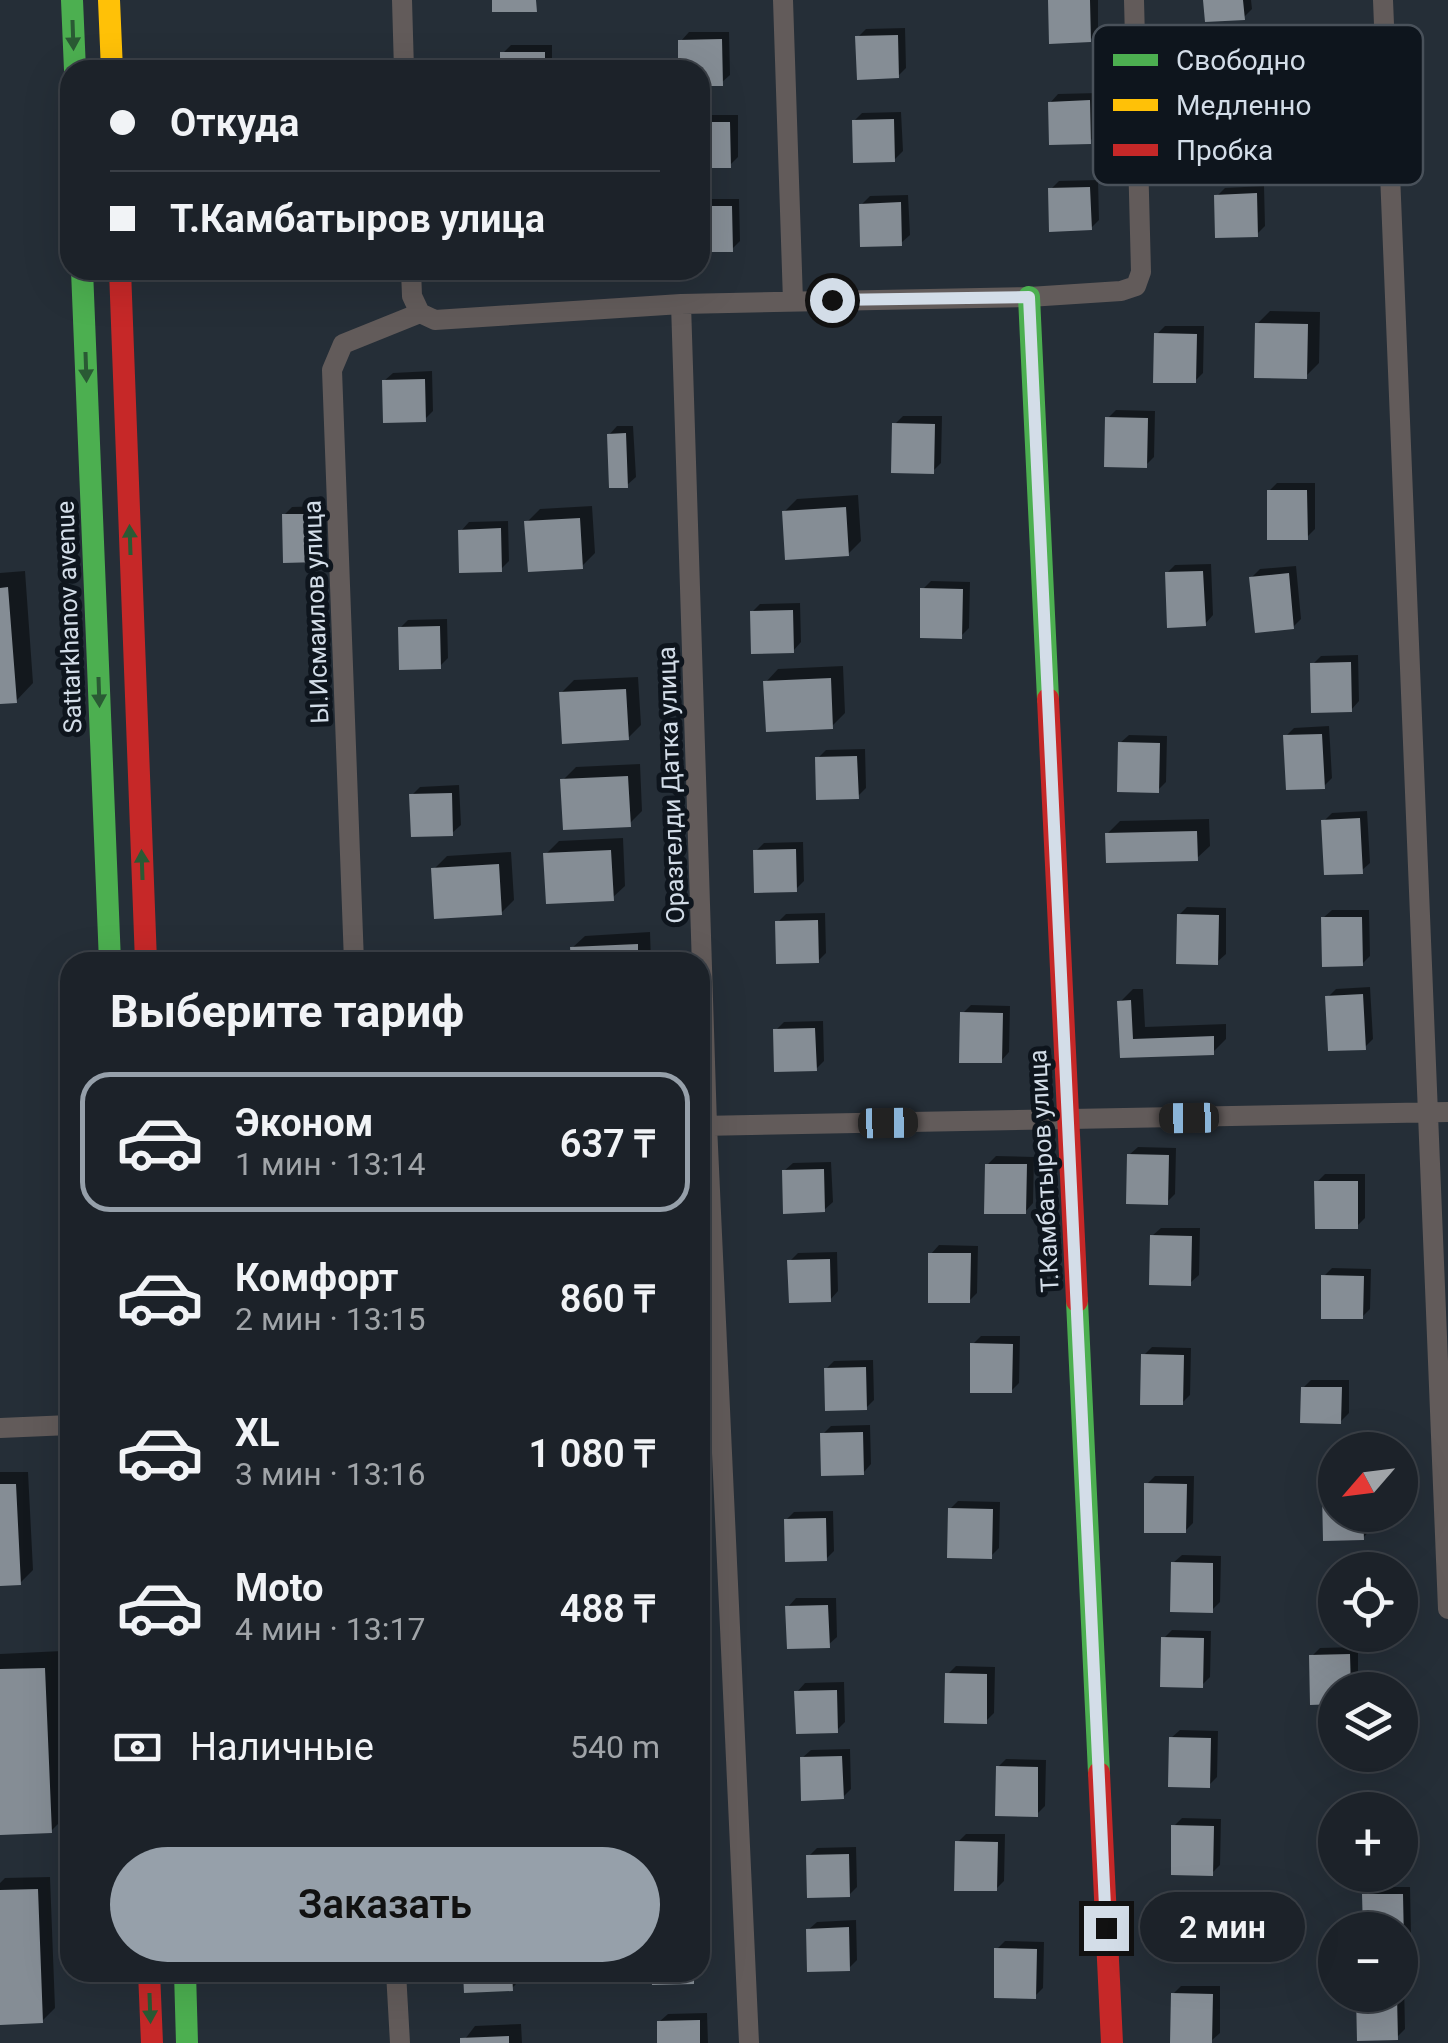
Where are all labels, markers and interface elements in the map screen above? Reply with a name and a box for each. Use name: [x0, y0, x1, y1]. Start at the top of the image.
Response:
one-way arrow: [66, 20, 82, 51]
legend: [1093, 25, 1423, 185]
text: Свободно: [1176, 44, 1306, 77]
text: Медленно: [1176, 89, 1312, 122]
text: Откуда: [170, 101, 299, 145]
text: Пробка: [1176, 134, 1273, 167]
text: Т.Камбатыров улица: [170, 197, 545, 241]
route start: [810, 278, 855, 323]
one-way arrow: [79, 352, 95, 384]
street label: Sattarkhanov avenue: [50, 500, 88, 734]
street label: Ы.Исмаилов улица: [298, 500, 334, 724]
one-way arrow: [122, 524, 138, 556]
street label: Оразгелди Датка улица: [652, 646, 690, 924]
one-way arrow: [91, 677, 107, 709]
one-way arrow: [134, 849, 150, 881]
text: Выберите тариф: [110, 985, 464, 1038]
street label: Т.Камбатыров улица: [1023, 1049, 1065, 1293]
icon: car: [115, 1097, 205, 1187]
text: Эконом: [235, 1101, 373, 1145]
car: [1159, 1102, 1219, 1134]
car: [858, 1107, 918, 1139]
text: 637 ₸: [560, 1122, 655, 1166]
text: 1 мин · 13:14: [235, 1145, 426, 1183]
icon: car: [115, 1252, 205, 1342]
text: Комфорт: [235, 1256, 398, 1300]
text: 860 ₸: [560, 1277, 655, 1321]
text: 2 мин · 13:15: [235, 1300, 426, 1338]
icon: car: [115, 1407, 205, 1497]
text: XL: [235, 1411, 280, 1455]
text: 1 080 ₸: [529, 1432, 655, 1476]
north arrow: [1318, 1432, 1418, 1532]
map controls: [1318, 1432, 1418, 2012]
text: 3 мин · 13:16: [235, 1455, 426, 1493]
button: locate: [1318, 1552, 1418, 1652]
icon: car: [115, 1562, 205, 1652]
text: Moto: [235, 1566, 324, 1610]
text: 488 ₸: [560, 1587, 655, 1631]
text: 4 мин · 13:17: [235, 1610, 426, 1648]
button: layers: [1318, 1672, 1418, 1772]
icon: cash: [110, 1720, 165, 1775]
text: Наличные: [190, 1725, 374, 1769]
text: 540 m: [570, 1728, 660, 1766]
button: +: [1318, 1792, 1418, 1892]
button: Заказать: [110, 1847, 660, 1962]
callout: 2 мин: [1141, 1893, 1306, 1963]
route end: [1084, 1906, 1129, 1951]
text: 2 мин: [1179, 1908, 1266, 1946]
button: −: [1318, 1912, 1418, 2012]
one-way arrow: [143, 1992, 159, 2024]

